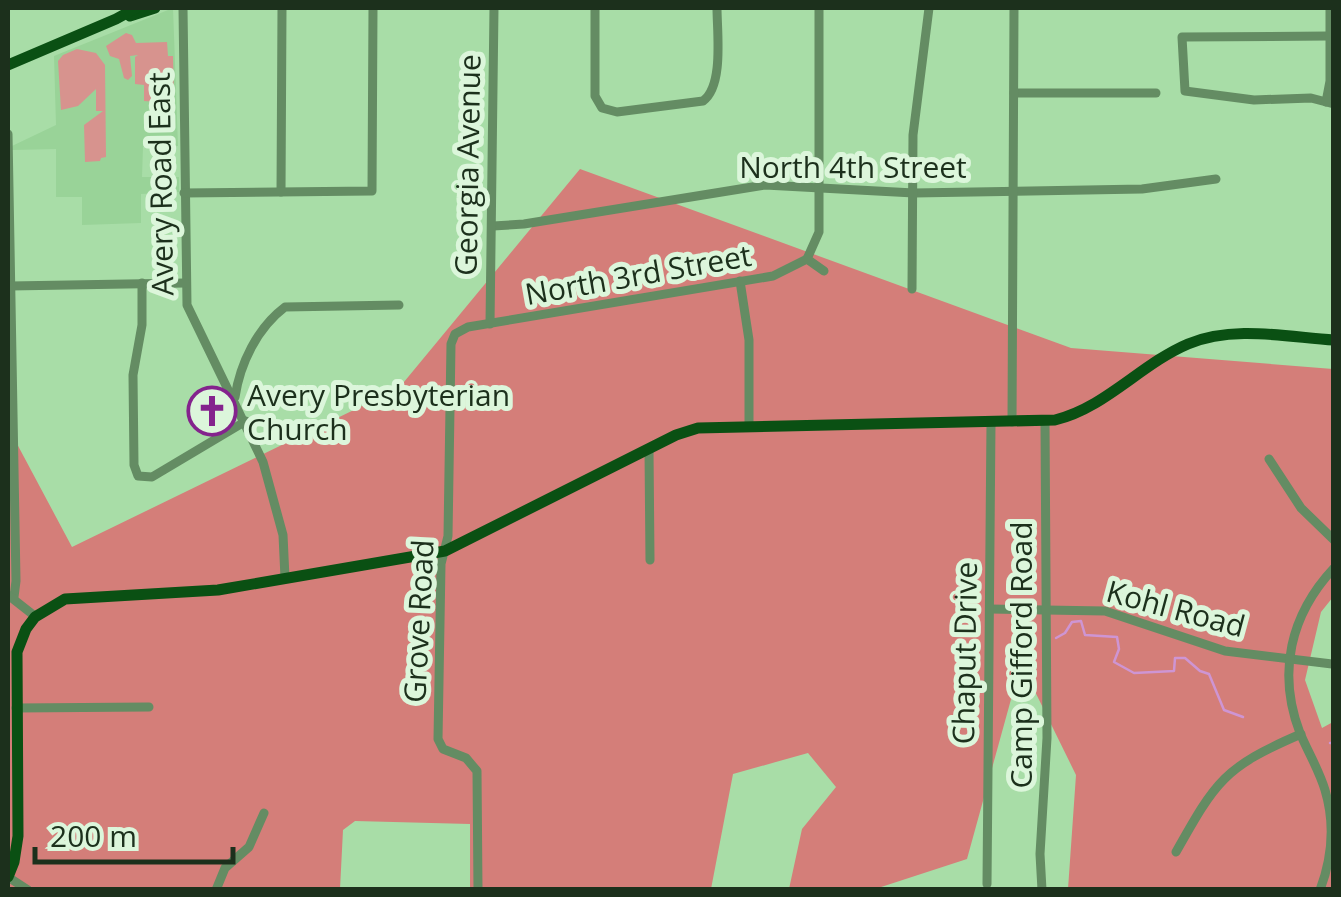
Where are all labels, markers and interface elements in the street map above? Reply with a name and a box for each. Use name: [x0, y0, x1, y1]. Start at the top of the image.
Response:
street label: Georgia Avenue: [445, 54, 489, 276]
street label: Avery Road East: [138, 72, 182, 296]
street label: North 4th Street: [739, 146, 967, 187]
street label: North 3rd Street: [522, 234, 754, 314]
place label: Avery Presbyterian Church: [247, 374, 510, 449]
church icon: Avery Presbyterian Church: [186, 385, 238, 437]
street label: Camp Gifford Road: [1000, 521, 1041, 789]
street label: Grove Road: [393, 538, 443, 704]
street label: Chaput Drive: [942, 561, 986, 745]
street label: Kohl Road: [1102, 570, 1250, 646]
scale bar: [35, 802, 232, 864]
text: 200 m: [50, 815, 137, 856]

